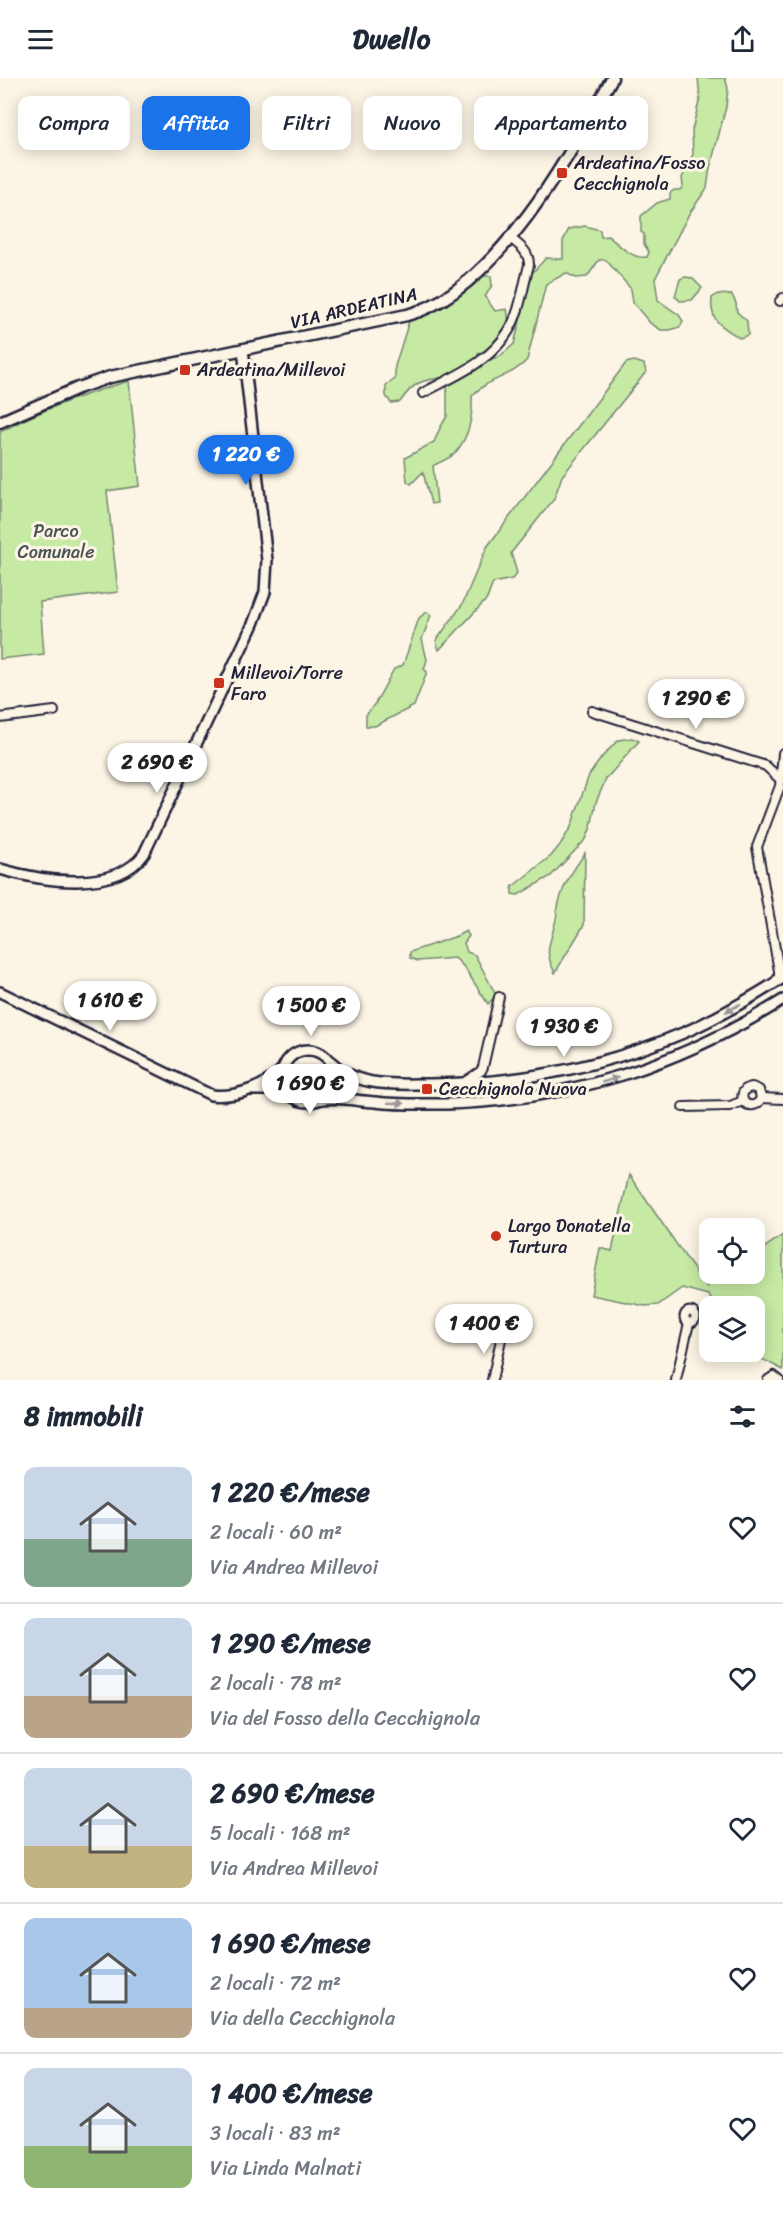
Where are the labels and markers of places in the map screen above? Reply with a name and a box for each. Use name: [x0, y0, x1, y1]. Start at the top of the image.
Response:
place label: Ardeatina/Fosso Cecchignola: [573, 147, 706, 200]
marker: Ardeatina/Fosso Cecchignola: [555, 166, 569, 180]
place label: Ardeatina/Millevoi: [196, 354, 346, 386]
marker: Ardeatina/Millevoi: [178, 363, 192, 377]
pin: 1 220 €: [191, 435, 301, 486]
place label: Millevoi/Torre Faro: [231, 657, 343, 710]
marker: Millevoi/Torre Faro: [212, 676, 226, 690]
pin: 1 290 €: [641, 679, 751, 730]
pin: 2 690 €: [102, 743, 212, 794]
pin: 1 610 €: [55, 981, 165, 1032]
pin: 1 500 €: [256, 986, 366, 1037]
pin: 1 930 €: [509, 1007, 619, 1058]
pin: 1 690 €: [255, 1064, 365, 1115]
place label: Cecchignola Nuova: [439, 1073, 587, 1105]
marker: Cecchignola Nuova: [420, 1082, 434, 1096]
place label: Largo Donatella Turtura: [508, 1210, 631, 1263]
marker: Largo Donatella Turtura: [489, 1229, 503, 1243]
pin: 1 400 €: [429, 1304, 539, 1355]

